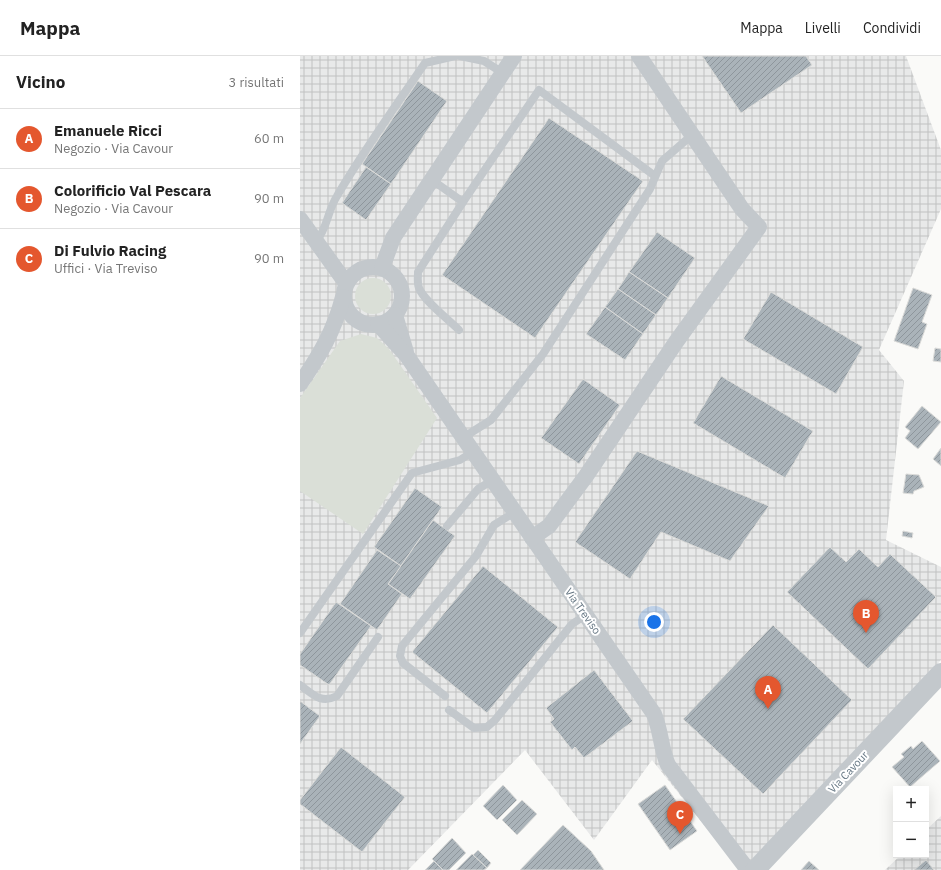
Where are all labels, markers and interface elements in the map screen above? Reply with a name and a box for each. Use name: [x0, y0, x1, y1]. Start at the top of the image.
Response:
text: Mappa: [20, 16, 80, 40]
text: Mappa: [740, 19, 783, 37]
text: Livelli: [805, 19, 841, 37]
text: Condividi: [863, 19, 921, 37]
text: Vicino: [16, 71, 65, 93]
text: 3 risultati: [229, 74, 284, 91]
text: Emanuele Ricci: [54, 121, 162, 140]
text: A: [25, 130, 33, 147]
text: 60 m: [254, 130, 284, 147]
text: Negozio · Via Cavour: [54, 140, 173, 157]
text: Colorificio Val Pescara: [54, 181, 211, 200]
text: B: [25, 190, 33, 207]
text: 90 m: [254, 190, 284, 207]
text: Negozio · Via Cavour: [54, 200, 173, 217]
text: Di Fulvio Racing: [54, 241, 166, 260]
text: C: [25, 250, 33, 267]
text: 90 m: [254, 250, 284, 267]
text: Uffici · Via Treviso: [54, 260, 158, 277]
street label: Via Treviso: [562, 585, 604, 637]
pin: B: [853, 600, 879, 633]
your location: [644, 612, 664, 632]
pin: A: [755, 676, 781, 709]
street label: Via Cavour: [825, 748, 871, 796]
map controls: [893, 786, 929, 858]
button: +: [893, 786, 929, 822]
pin: C: [667, 801, 693, 834]
button: −: [893, 822, 929, 858]

